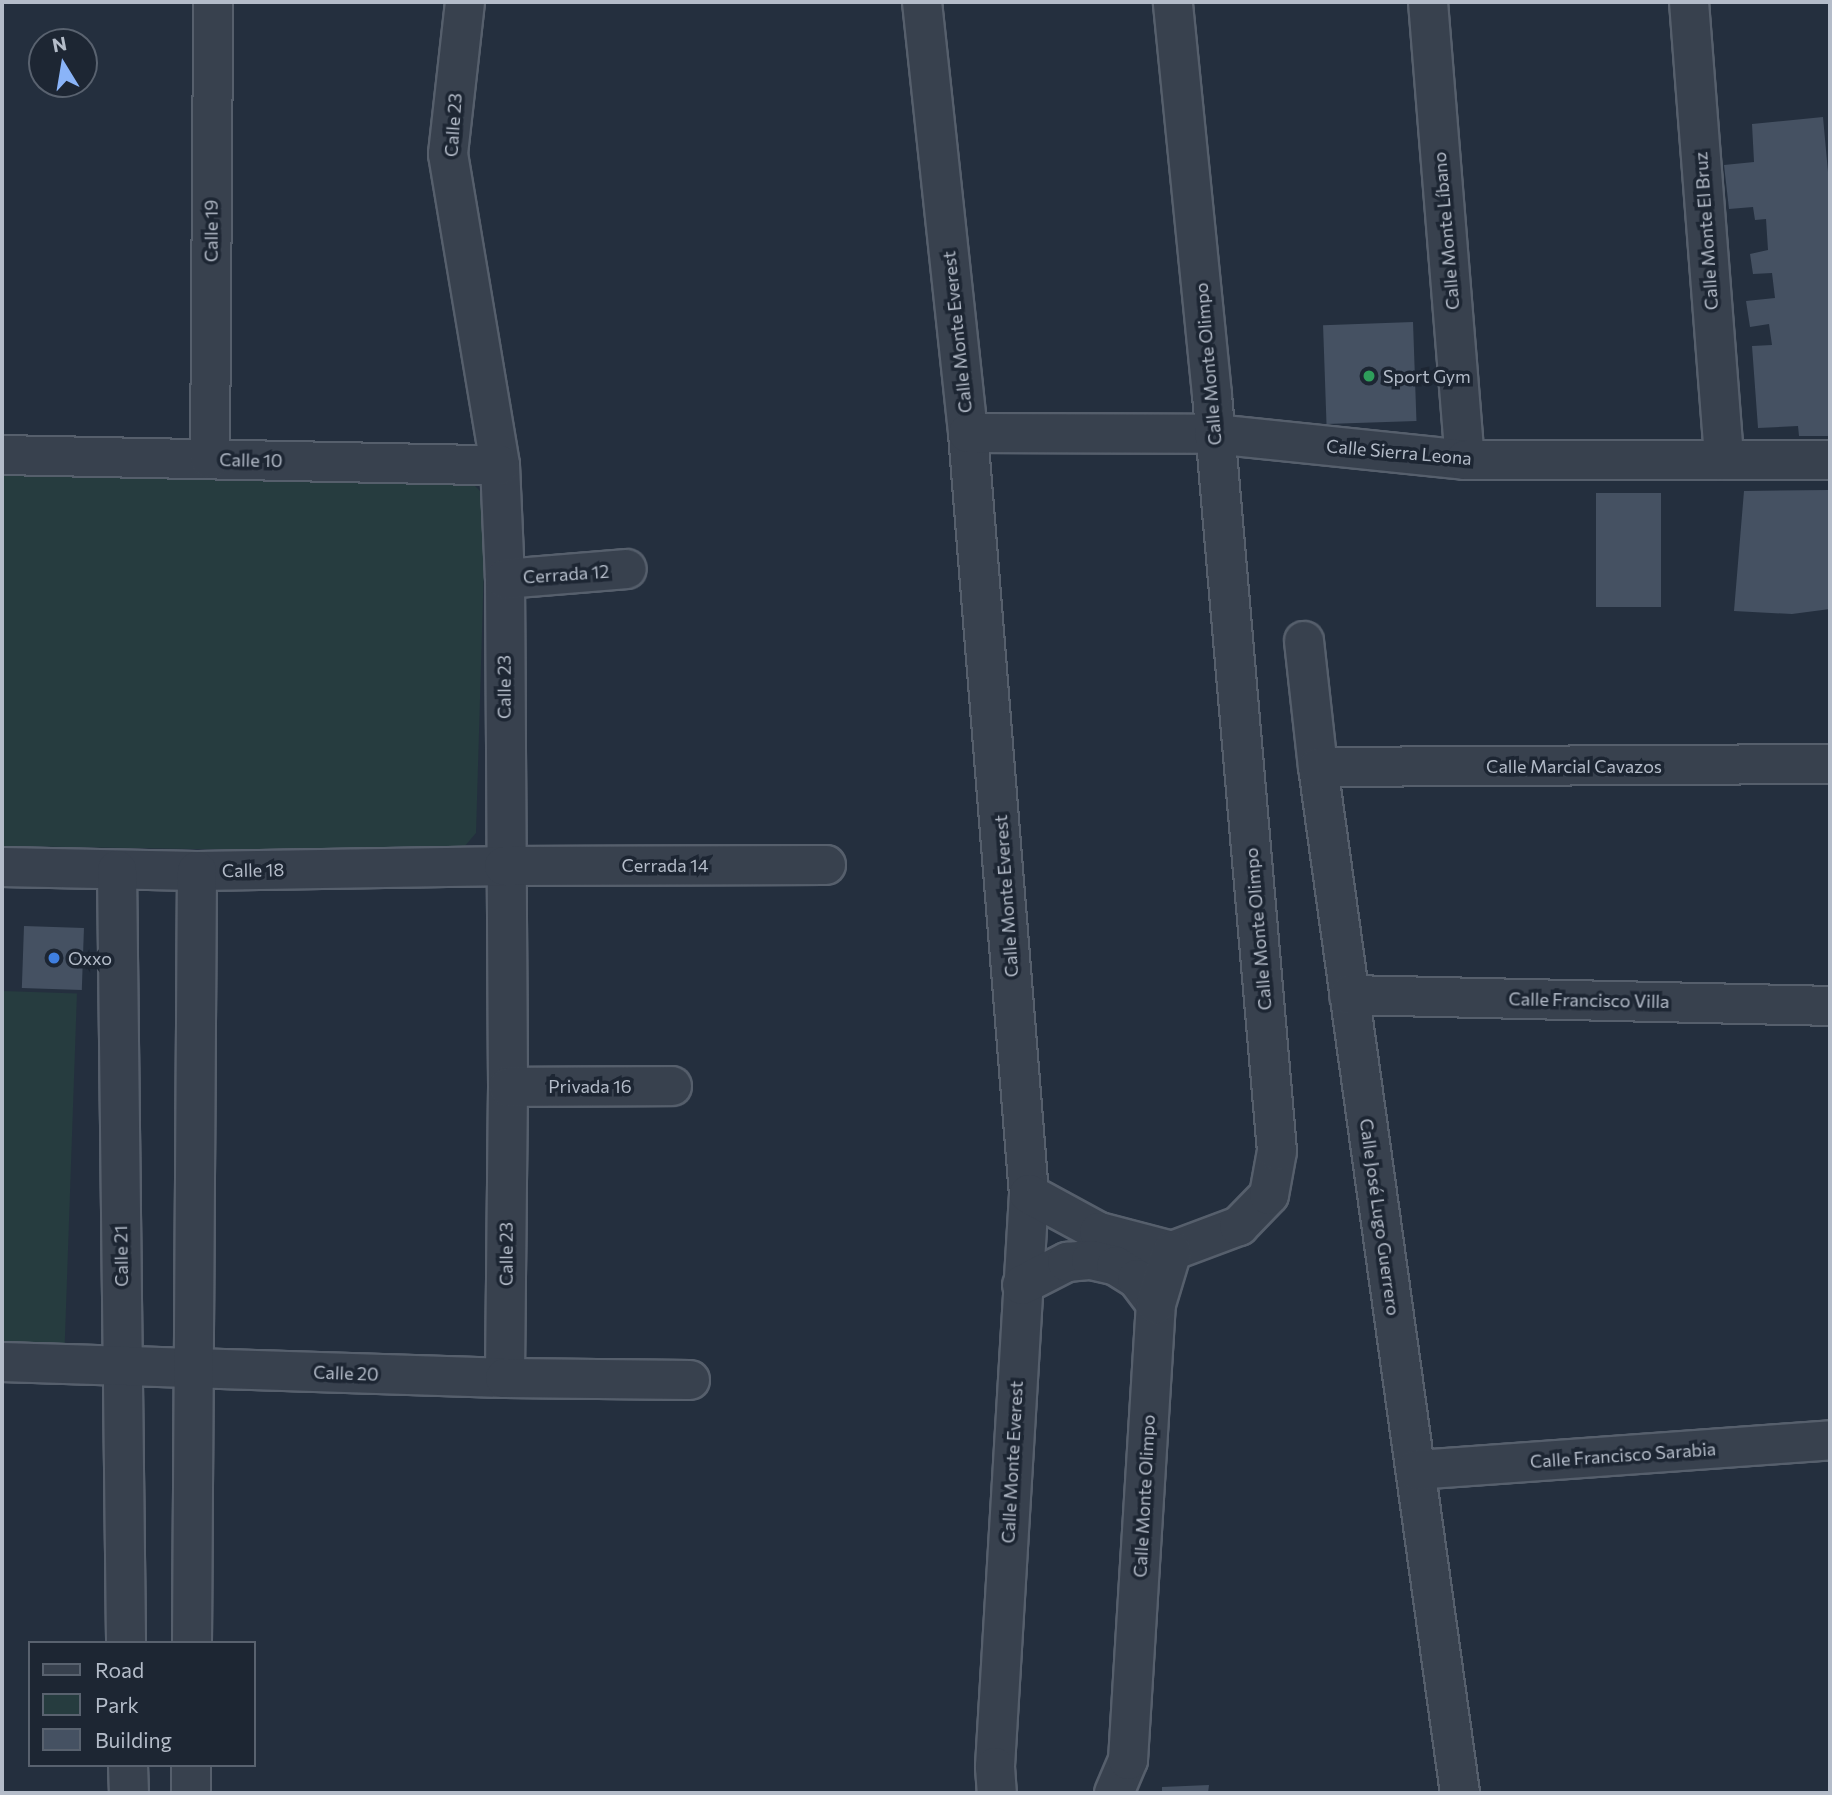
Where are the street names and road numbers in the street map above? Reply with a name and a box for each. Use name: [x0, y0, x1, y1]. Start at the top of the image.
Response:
street label: Calle 23: [440, 92, 466, 158]
street label: Calle Monte Líbano: [1428, 151, 1464, 311]
street label: Calle Monte El Bruz: [1690, 151, 1722, 311]
street label: Calle 19: [200, 200, 222, 262]
street label: Calle Monte Everest: [938, 250, 976, 414]
street label: Calle Monte Olimpo: [1190, 282, 1226, 446]
street label: Calle Sierra Leona: [1325, 435, 1473, 469]
street label: Calle 10: [219, 449, 283, 471]
street label: Cerrada 12: [522, 560, 610, 588]
street label: Calle 23: [493, 655, 515, 719]
street label: Calle Marcial Cavazos: [1486, 755, 1662, 777]
street label: Calle Monte Everest: [990, 814, 1022, 978]
street label: Calle Monte Olimpo: [1240, 847, 1276, 1011]
street label: Cerrada 14: [621, 854, 709, 876]
street label: Calle 18: [222, 859, 284, 881]
street label: Calle Francisco Villa: [1508, 988, 1670, 1012]
street label: Privada 16: [548, 1075, 632, 1097]
street label: Calle José Lugo Guerrero: [1355, 1117, 1405, 1317]
street label: Calle 23: [495, 1222, 517, 1286]
street label: Calle 21: [110, 1225, 132, 1287]
street label: Calle 20: [313, 1361, 379, 1385]
street label: Calle Monte Everest: [997, 1380, 1027, 1544]
street label: Calle Monte Olimpo: [1129, 1414, 1159, 1578]
street label: Calle Francisco Sarabia: [1529, 1438, 1717, 1472]

